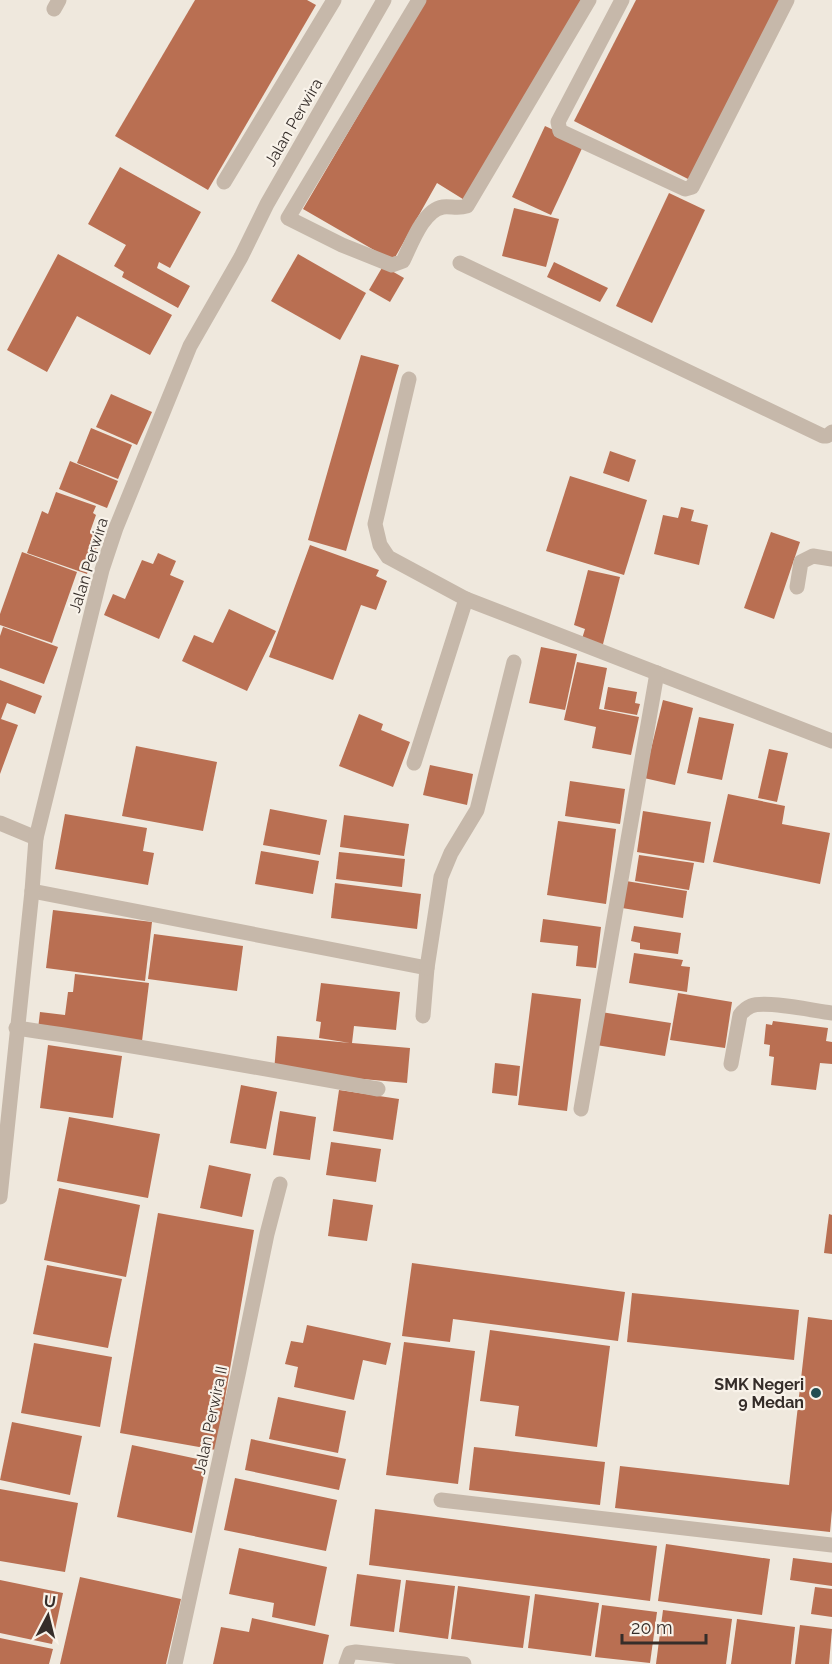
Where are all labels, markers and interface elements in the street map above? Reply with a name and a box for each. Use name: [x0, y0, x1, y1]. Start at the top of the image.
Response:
street label: Jalan Perwira: [261, 75, 326, 170]
street label: Jalan Perwira: [65, 515, 112, 615]
street label: Jalan Perwira II: [190, 1364, 231, 1476]
place label: SMK Negeri 9 Medan: [714, 1375, 804, 1412]
marker: SMK Negeri 9 Medan: [809, 1386, 823, 1400]
north arrow: [18, 1586, 78, 1646]
text: U: [43, 1591, 57, 1612]
scale bar: [622, 1607, 706, 1645]
text: 20 m: [631, 1617, 673, 1638]

